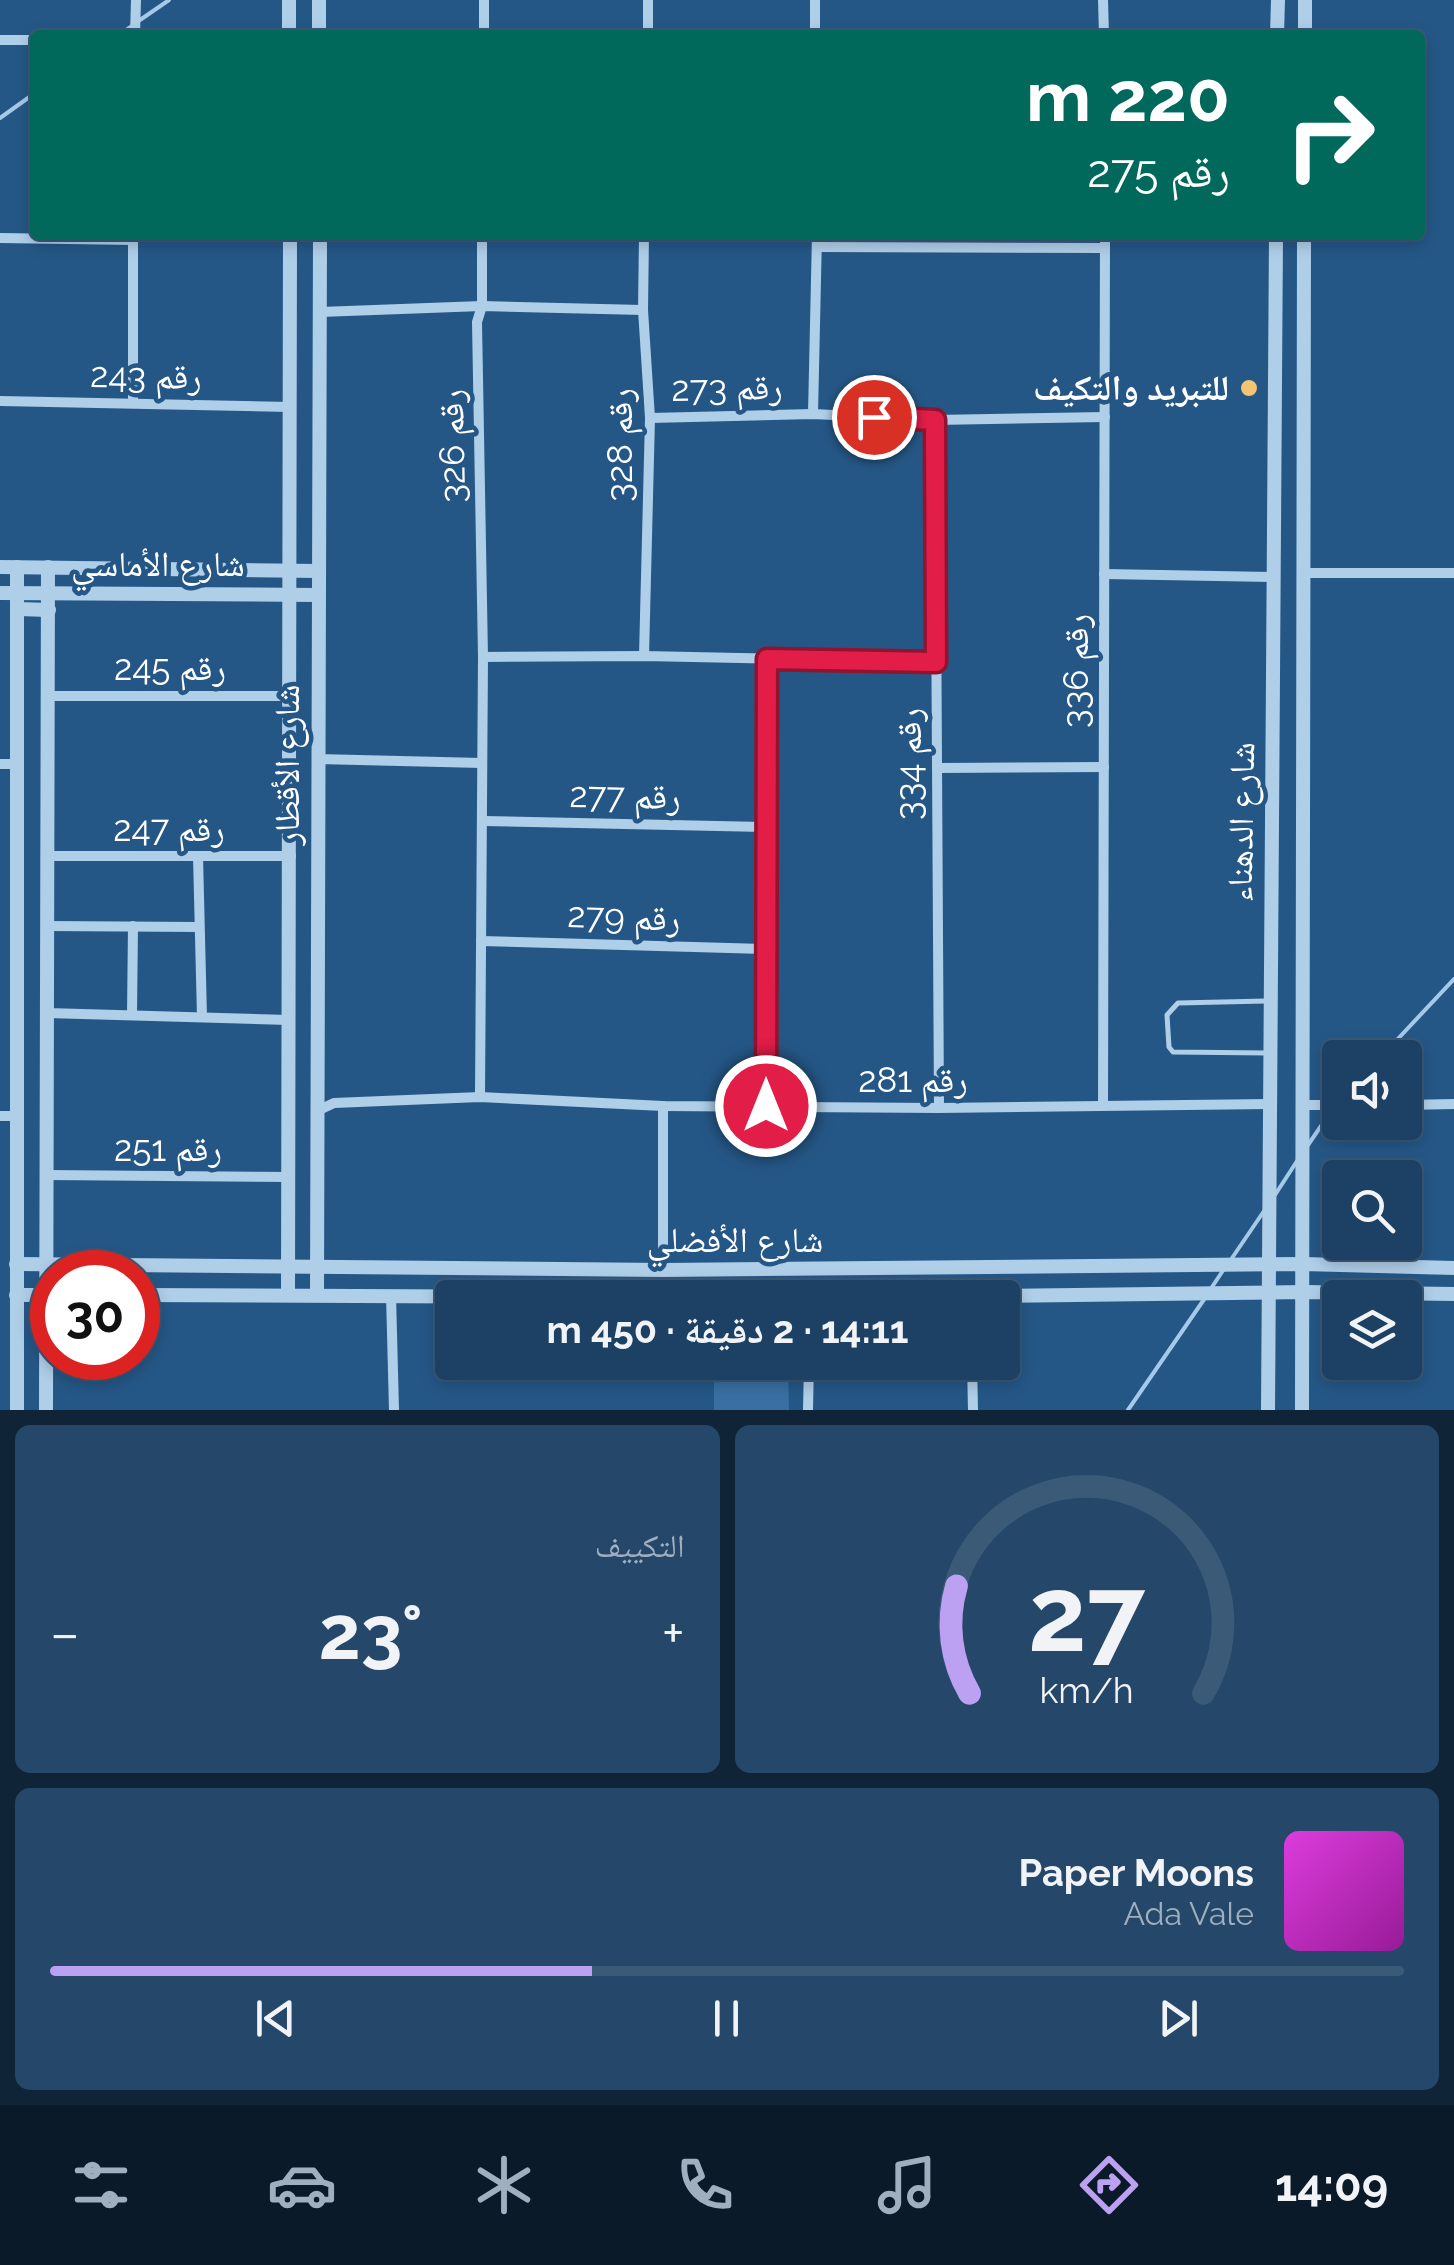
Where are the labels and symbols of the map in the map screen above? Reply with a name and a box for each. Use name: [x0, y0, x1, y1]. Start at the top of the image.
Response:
street label: رقم 243: [90, 354, 202, 400]
street label: رقم 273: [671, 366, 783, 412]
place label: للتبرید والتکیف: [1033, 367, 1229, 408]
pin: [832, 375, 917, 460]
marker: للتبرید والتکیف: [1238, 377, 1260, 399]
street label: رقم 328: [599, 388, 643, 502]
street label: رقم 326: [430, 389, 476, 503]
street label: شارع الأماسي: [71, 543, 245, 592]
street label: رقم 336: [1055, 614, 1099, 728]
street label: رقم 245: [114, 647, 226, 691]
street label: شارع الأقطار: [266, 684, 309, 847]
street label: رقم 334: [888, 708, 932, 820]
street label: شارع الدهناء: [1219, 742, 1264, 902]
street label: رقم 277: [569, 774, 681, 820]
street label: رقم 247: [113, 808, 225, 852]
street label: رقم 279: [567, 894, 681, 942]
position arrow: [714, 1054, 818, 1158]
street label: رقم 281: [858, 1059, 968, 1103]
street label: رقم 251: [114, 1128, 222, 1172]
street label: شارع الأفضلي: [647, 1219, 823, 1268]
speed limit sign: 30: [30, 1250, 160, 1380]

